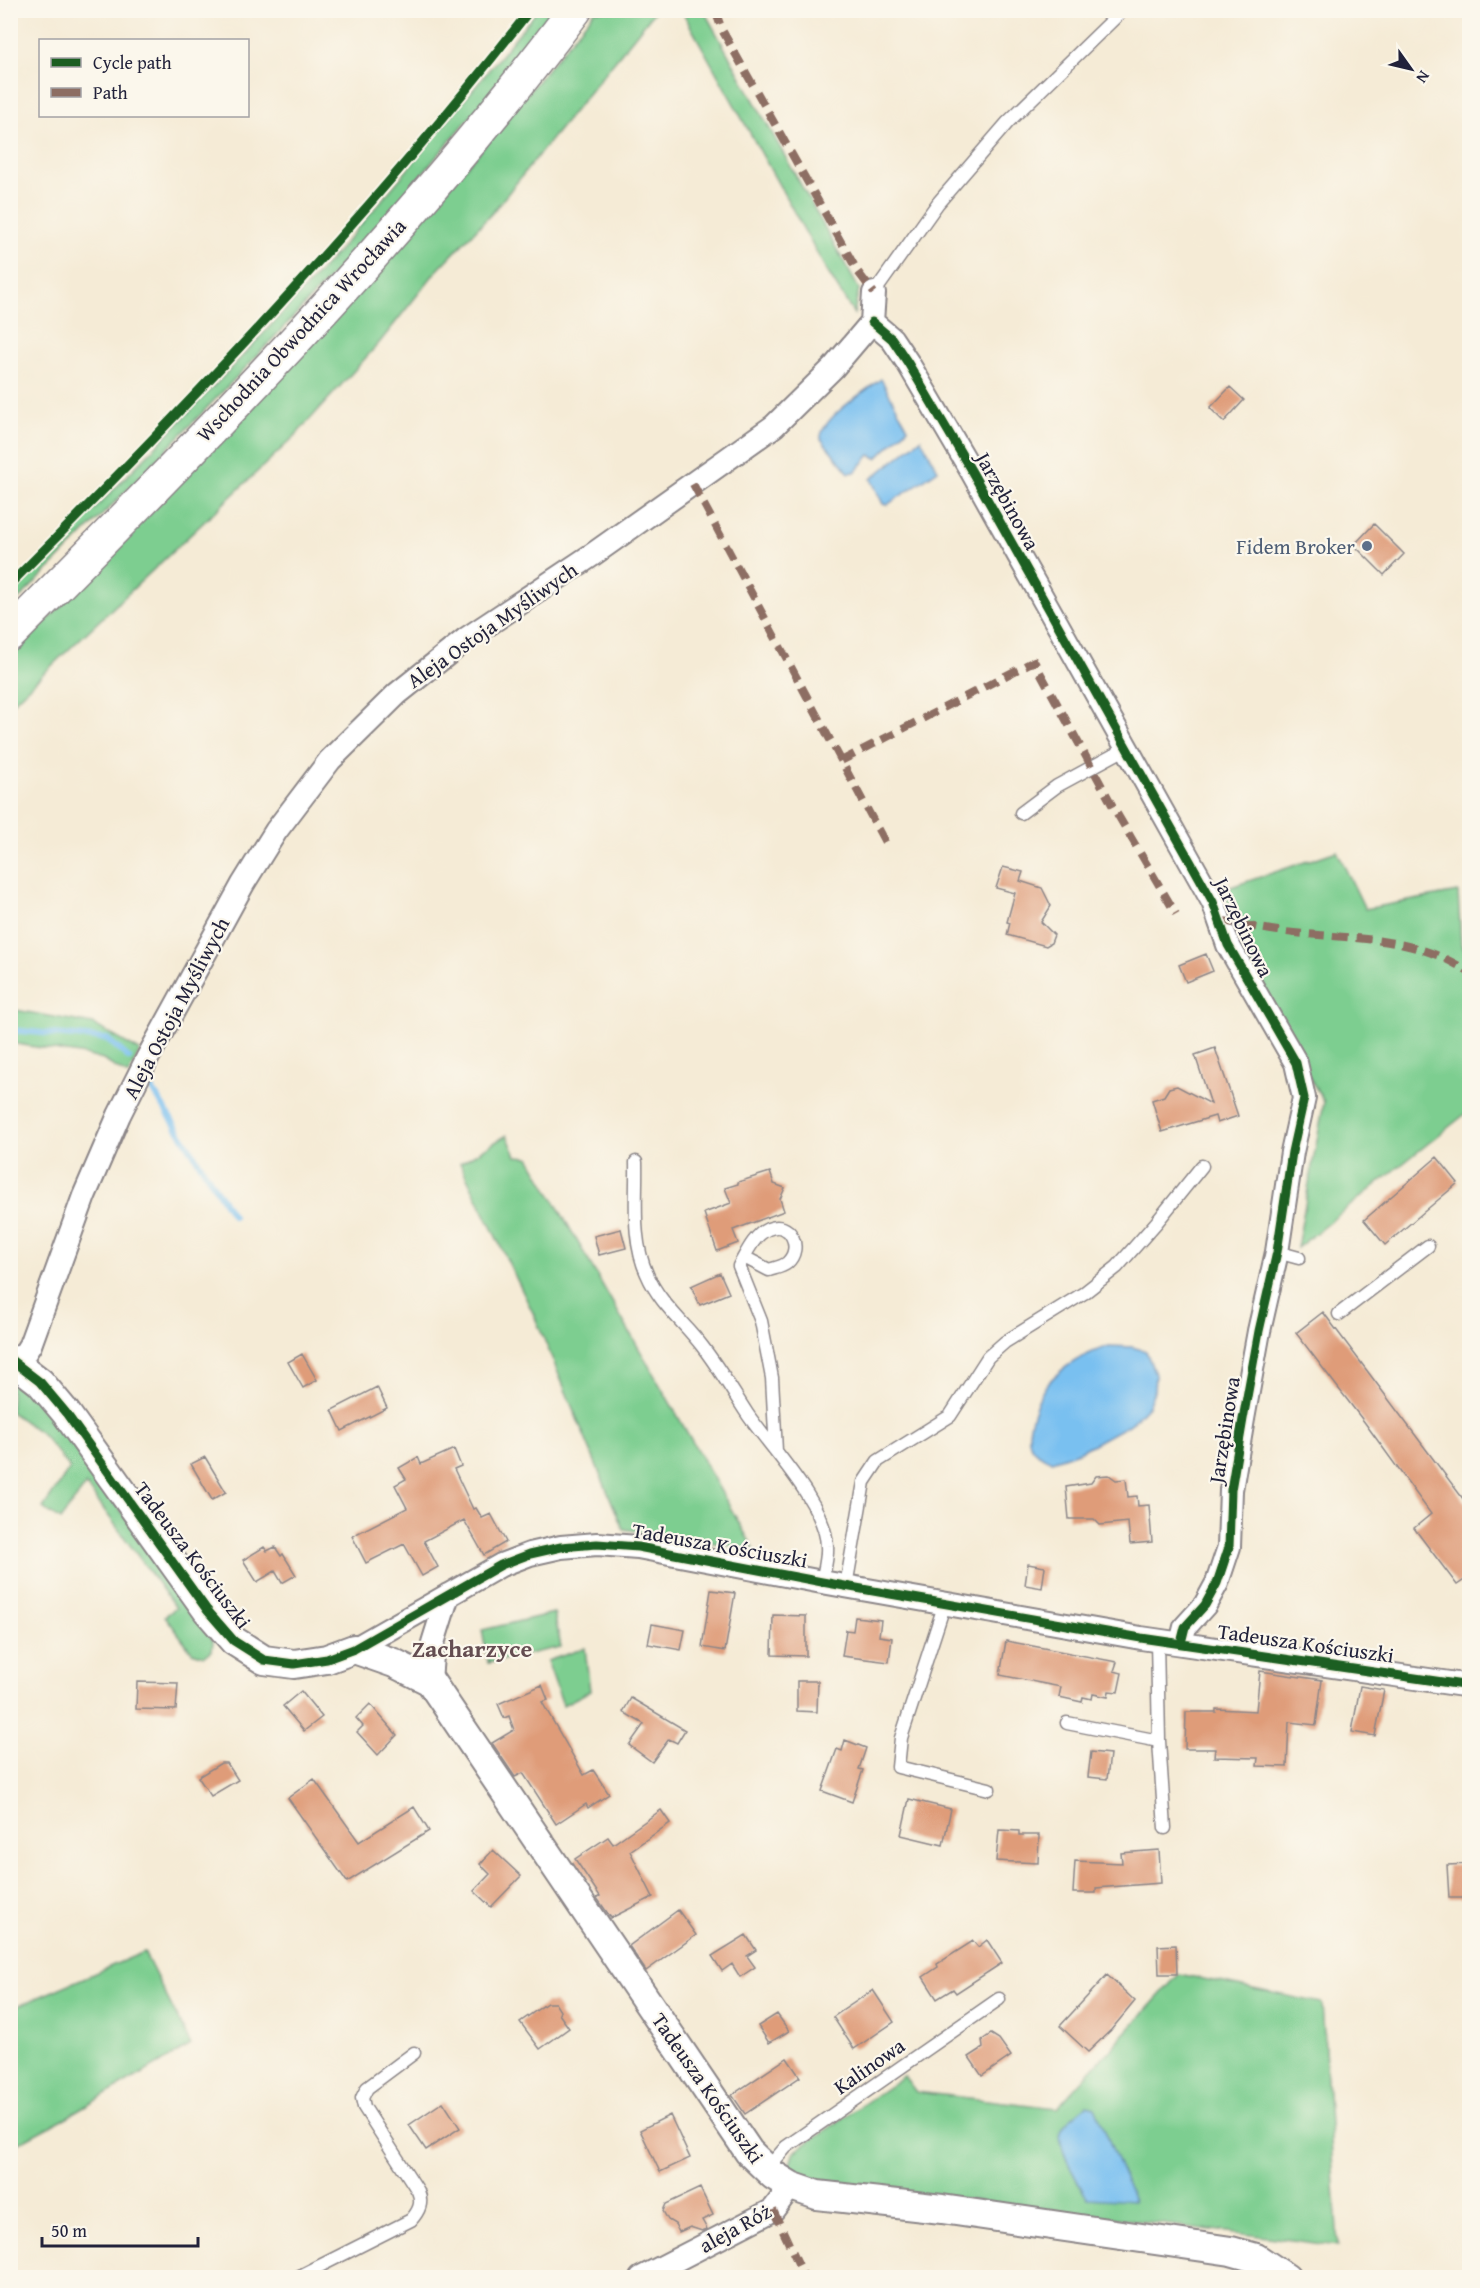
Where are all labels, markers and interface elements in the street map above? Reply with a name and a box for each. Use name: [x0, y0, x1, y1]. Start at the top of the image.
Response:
legend: [39, 39, 249, 117]
north arrow: [1381, 39, 1441, 99]
text: Cycle path: [93, 49, 172, 76]
text: N: [1410, 66, 1436, 89]
text: Path: [93, 79, 128, 106]
street label: Wschodnia Obwodnica Wrocławia: [189, 211, 413, 449]
street label: Jarzębinowa: [967, 444, 1048, 556]
place label: Fidem Broker: [1236, 531, 1355, 562]
marker: Fidem Broker: [1360, 539, 1374, 553]
street label: Aleja Ostoja Myśliwych: [400, 554, 584, 696]
street label: Jarzębinowa: [1205, 869, 1282, 982]
street label: Aleja Ostoja Myśliwych: [115, 911, 237, 1104]
street label: Jarzębinowa: [1200, 1374, 1248, 1489]
street label: Tadeusza Kościuszki: [127, 1475, 259, 1635]
street label: Tadeusza Kościuszki: [630, 1514, 810, 1576]
street label: Tadeusza Kościuszki: [1216, 1615, 1396, 1671]
district label: Zacharzyce: [412, 1631, 532, 1666]
street label: Tadeusza Kościuszki: [644, 2006, 772, 2170]
street label: Kalinowa: [827, 2030, 911, 2102]
street label: aleja Róż: [693, 2196, 777, 2260]
scale bar: [42, 2210, 198, 2248]
text: 50 m: [51, 2217, 87, 2244]

